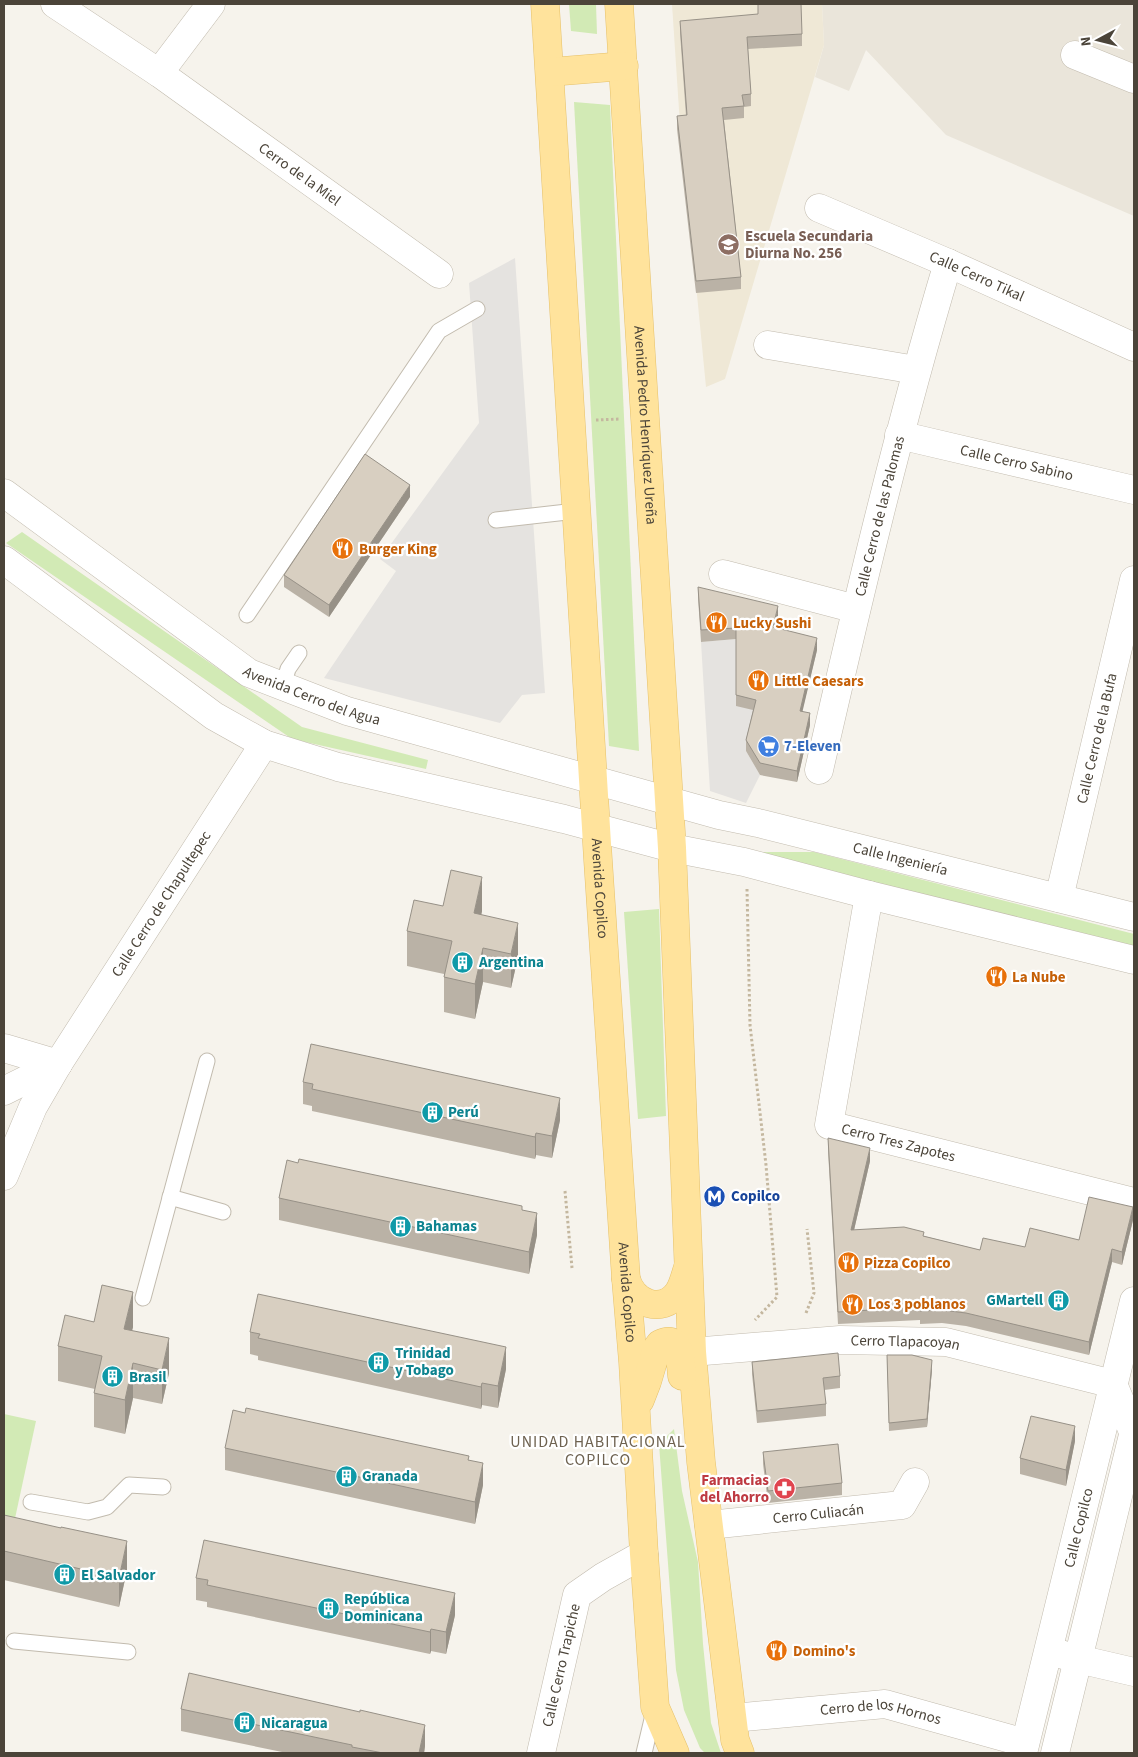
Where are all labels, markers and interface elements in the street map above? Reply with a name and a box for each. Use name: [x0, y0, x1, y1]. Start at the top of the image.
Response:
north arrow: [1073, 15, 1123, 65]
text: N: [1076, 36, 1097, 47]
street label: Cerro de la Miel: [254, 137, 345, 211]
place label: Escuela Secundaria Diurna No. 256: [745, 226, 873, 264]
school or university icon: Escuela Secundaria Diurna No. 256: [717, 233, 741, 257]
street label: Calle Cerro Tikal: [926, 246, 1028, 307]
street label: Avenida Pedro Henríquez Ureña: [629, 325, 662, 525]
street label: Calle Cerro de las Palomas: [849, 433, 910, 599]
street label: Calle Cerro Sabino: [958, 439, 1076, 486]
restaurant icon: Burger King: [331, 537, 355, 561]
place label: Burger King: [359, 539, 437, 560]
restaurant icon: Lucky Sushi: [705, 611, 729, 635]
place label: Lucky Sushi: [733, 613, 811, 634]
street label: Avenida Cerro del Agua: [238, 661, 383, 730]
restaurant icon: Little Caesars: [746, 669, 770, 693]
place label: Little Caesars: [774, 671, 864, 692]
street label: Calle Cerro de la Bufa: [1071, 671, 1122, 806]
supermarket icon: 7-Eleven: [756, 734, 780, 758]
place label: 7-Eleven: [784, 736, 841, 757]
street label: Calle Cerro de Chapultepec: [106, 827, 216, 981]
street label: Avenida Copilco: [586, 837, 614, 939]
street label: Calle Ingeniería: [851, 837, 950, 881]
building icon: Argentina: [451, 950, 475, 974]
place label: Argentina: [478, 952, 544, 973]
restaurant icon: La Nube: [984, 965, 1008, 989]
place label: La Nube: [1012, 967, 1066, 988]
building icon: Perú: [420, 1100, 444, 1124]
place label: Perú: [448, 1102, 479, 1123]
street label: Cerro Tres Zapotes: [839, 1118, 958, 1167]
metro station icon: Copilco: [703, 1184, 727, 1208]
place label: Copilco: [731, 1186, 780, 1207]
building icon: Bahamas: [388, 1214, 412, 1238]
place label: Bahamas: [416, 1216, 477, 1237]
street label: Avenida Copilco: [613, 1242, 642, 1343]
restaurant icon: Pizza Copilco: [836, 1251, 860, 1275]
place label: Pizza Copilco: [864, 1253, 951, 1274]
building icon: GMartell: [1047, 1288, 1071, 1312]
place label: GMartell: [986, 1290, 1044, 1311]
restaurant icon: Los 3 poblanos: [840, 1292, 864, 1316]
place label: Los 3 poblanos: [868, 1294, 966, 1315]
street label: Cerro Tlapacoyan: [850, 1330, 962, 1356]
place label: Trinidad y Tobago: [395, 1343, 454, 1381]
building icon: Trinidad y Tobago: [367, 1350, 391, 1374]
building icon: Brasil: [101, 1365, 125, 1389]
place label: Brasil: [129, 1367, 167, 1388]
district label: UNIDAD HABITACIONAL COPILCO: [510, 1431, 686, 1471]
building icon: Granada: [334, 1464, 358, 1488]
place label: Granada: [362, 1466, 418, 1487]
place label: Farmacias del Ahorro: [700, 1470, 769, 1508]
pharmacy icon: Farmacias del Ahorro: [773, 1477, 797, 1501]
street label: Calle Copilco: [1058, 1486, 1098, 1570]
street label: Cerro Culiacán: [772, 1498, 865, 1529]
building icon: El Salvador: [53, 1563, 77, 1587]
place label: El Salvador: [81, 1565, 155, 1586]
place label: República Dominicana: [344, 1589, 423, 1627]
building icon: República Dominicana: [316, 1596, 340, 1620]
street label: Calle Cerro Trapiche: [537, 1601, 585, 1729]
restaurant icon: Domino's: [765, 1639, 789, 1663]
place label: Domino's: [793, 1641, 856, 1662]
street label: Cerro de los Hornos: [819, 1693, 944, 1730]
building icon: Nicaragua: [233, 1711, 257, 1735]
place label: Nicaragua: [261, 1713, 328, 1734]

